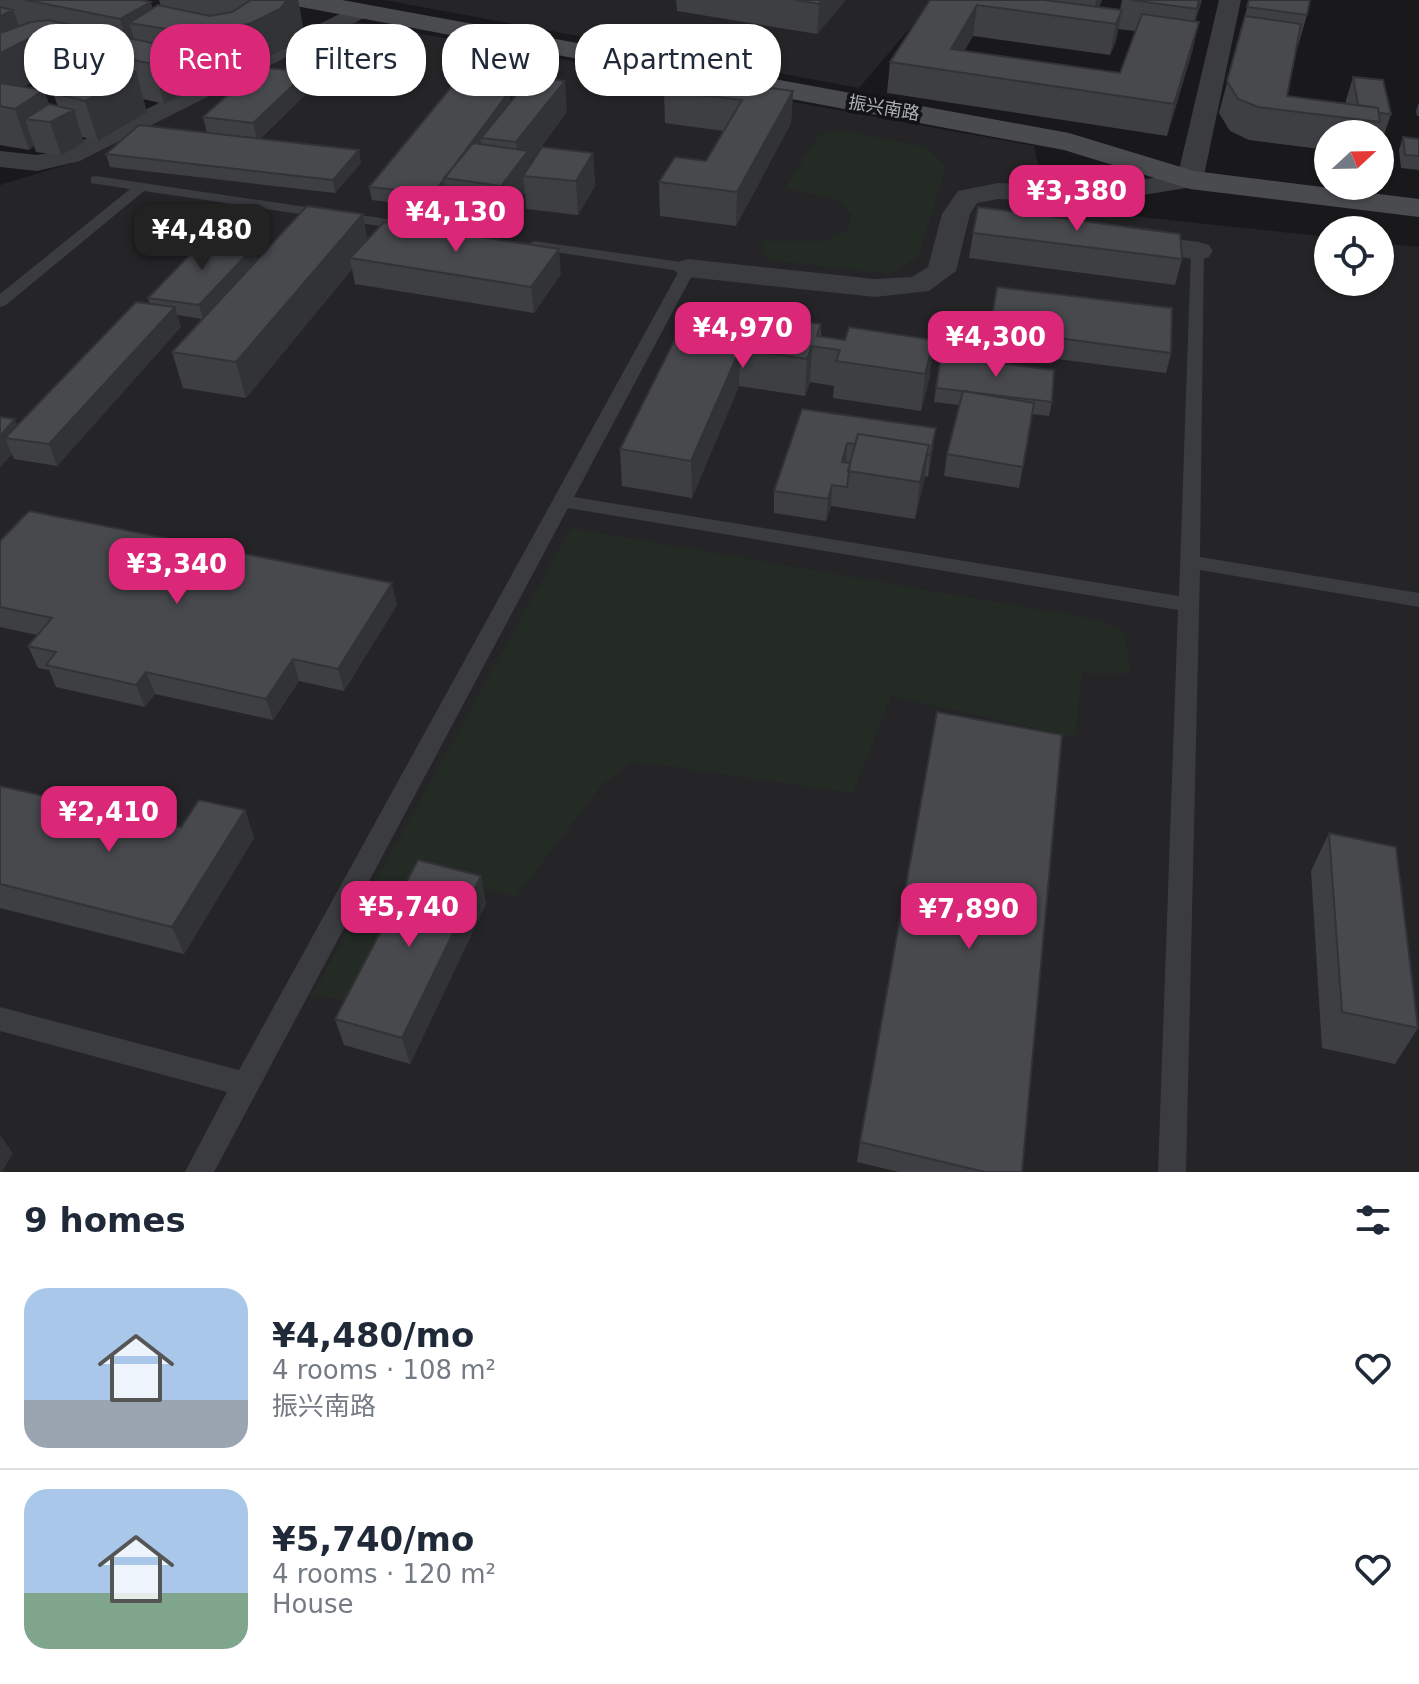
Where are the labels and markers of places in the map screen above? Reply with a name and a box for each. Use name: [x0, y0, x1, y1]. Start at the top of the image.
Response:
pin: ¥3,380: [1012, 165, 1142, 233]
pin: ¥4,130: [391, 186, 521, 254]
pin: ¥4,480: [137, 204, 267, 272]
pin: ¥4,970: [678, 302, 808, 370]
pin: ¥4,300: [931, 311, 1061, 379]
pin: ¥3,340: [112, 538, 242, 606]
pin: ¥2,410: [44, 786, 174, 854]
pin: ¥5,740: [344, 881, 474, 949]
pin: ¥7,890: [904, 883, 1034, 951]

